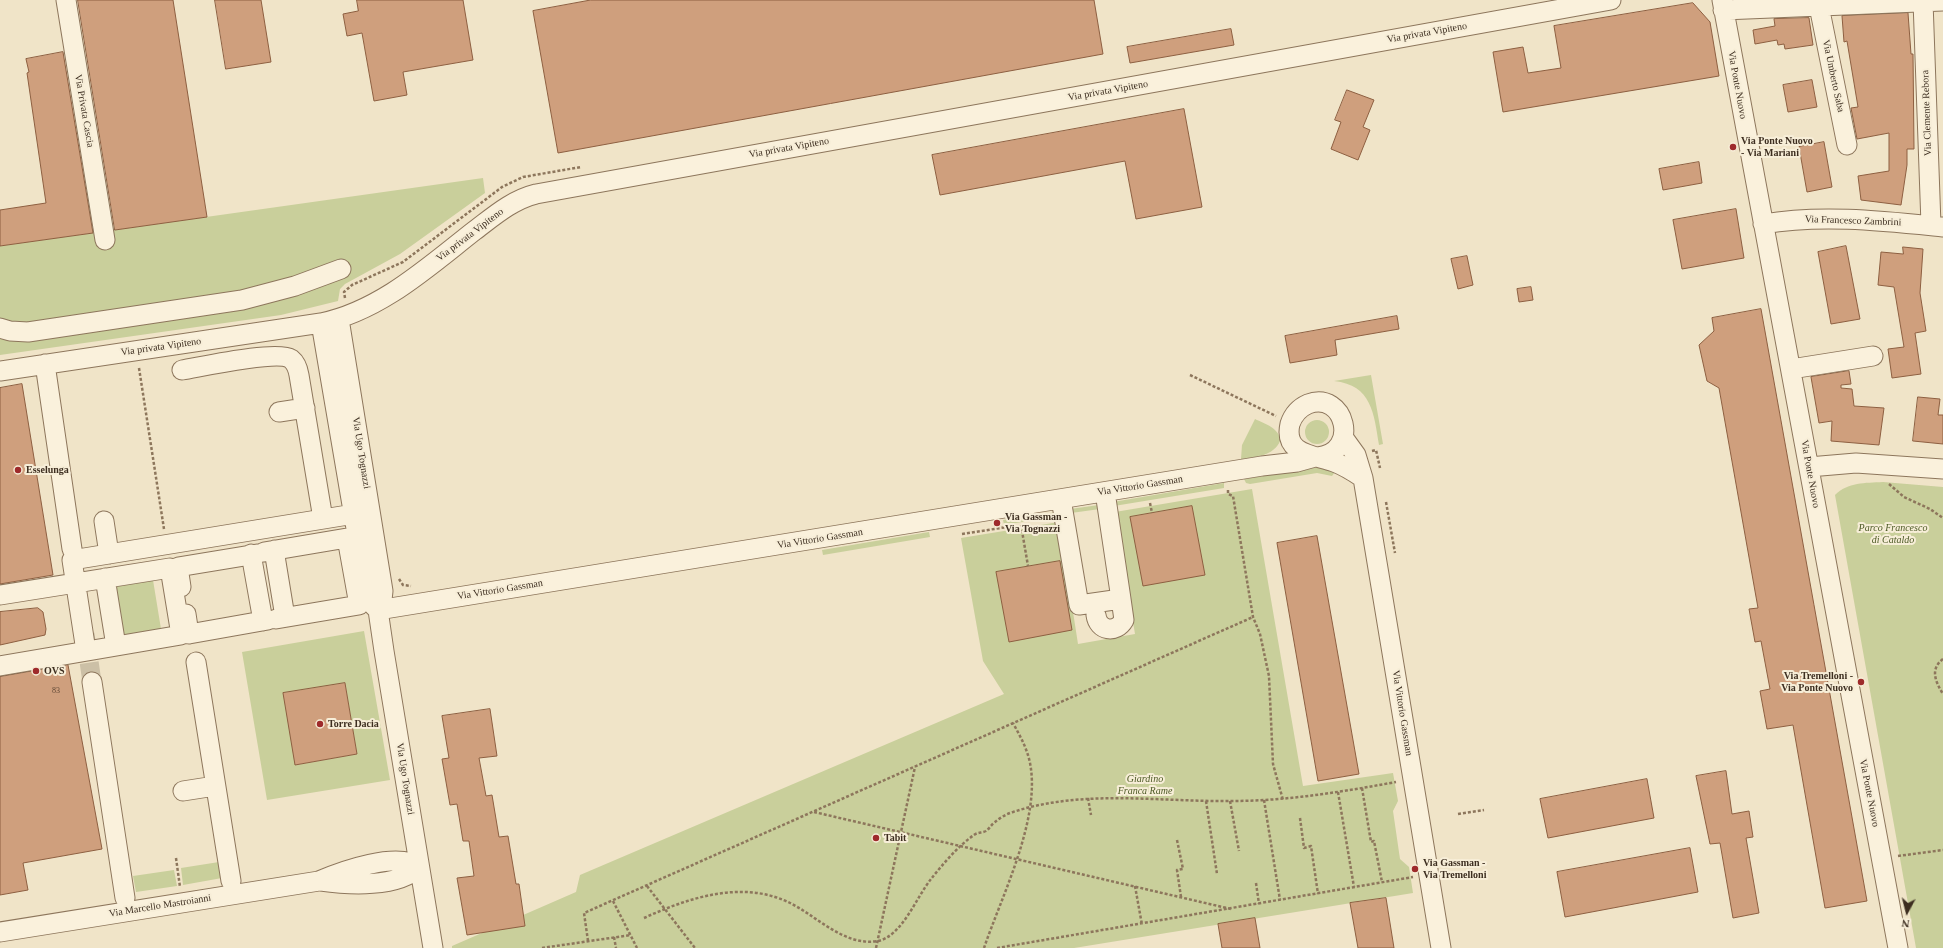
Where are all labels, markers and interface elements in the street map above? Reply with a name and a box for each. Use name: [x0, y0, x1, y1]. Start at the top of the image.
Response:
street label: Via privata Vipiteno: [1386, 20, 1468, 46]
street label: Via Umberto Saba: [1819, 39, 1847, 113]
street label: Via Ponte Nuovo: [1725, 50, 1749, 120]
street label: Via Clemente Rebora: [1920, 70, 1934, 156]
street label: Via Privata Cascia: [72, 74, 96, 148]
street label: Via privata Vipiteno: [1067, 78, 1149, 104]
street label: Via privata Vipiteno: [748, 135, 830, 161]
place label: Via Ponte Nuovo - Via Mariani: [1741, 135, 1813, 158]
marker: Via Ponte Nuovo - Via Mariani: [1728, 142, 1738, 152]
street label: Via privata Vipiteno: [434, 206, 506, 264]
street label: Via Francesco Zambrini: [1805, 213, 1901, 229]
street label: Via privata Vipiteno: [120, 335, 202, 359]
street label: Via Ugo Tognazzi: [349, 416, 373, 490]
street label: Via Ponte Nuovo: [1798, 439, 1822, 509]
place label: Esselunga: [26, 464, 69, 476]
marker: Esselunga: [13, 465, 23, 475]
street label: Via Vittorio Gassman: [1096, 473, 1184, 499]
place label: Via Gassman - Via Tognazzi: [1005, 511, 1067, 534]
marker: Via Gassman - Via Tognazzi: [992, 518, 1002, 528]
park label: Parco Francesco di Cataldo: [1859, 522, 1927, 546]
street label: Via Vittorio Gassman: [776, 526, 864, 552]
street label: Via Vittorio Gassman: [456, 577, 544, 603]
place label: OVS: [44, 665, 65, 677]
marker: OVS: [31, 666, 41, 676]
street label: Via Vittorio Gassman: [1389, 669, 1415, 757]
place label: Via Tremelloni - Via Ponte Nuovo: [1781, 670, 1853, 694]
marker: Via Tremelloni - Via Ponte Nuovo: [1856, 677, 1866, 687]
house number: 83: [52, 686, 60, 696]
place label: Torre Dacia: [328, 718, 379, 730]
marker: Torre Dacia: [315, 719, 325, 729]
street label: Via Ugo Tognazzi: [393, 742, 417, 816]
street label: Via Ponte Nuovo: [1857, 758, 1881, 828]
park label: Giardino Franca Rame: [1118, 773, 1172, 796]
place label: Tabit: [884, 832, 906, 844]
marker: Tabit: [871, 833, 881, 843]
place label: Via Gassman - Via Tremelloni: [1423, 857, 1486, 880]
marker: Via Gassman - Via Tremelloni: [1410, 864, 1420, 874]
street label: Via Marcello Mastroianni: [108, 892, 212, 920]
north arrow: [1887, 892, 1927, 932]
text: N: [1901, 917, 1910, 930]

